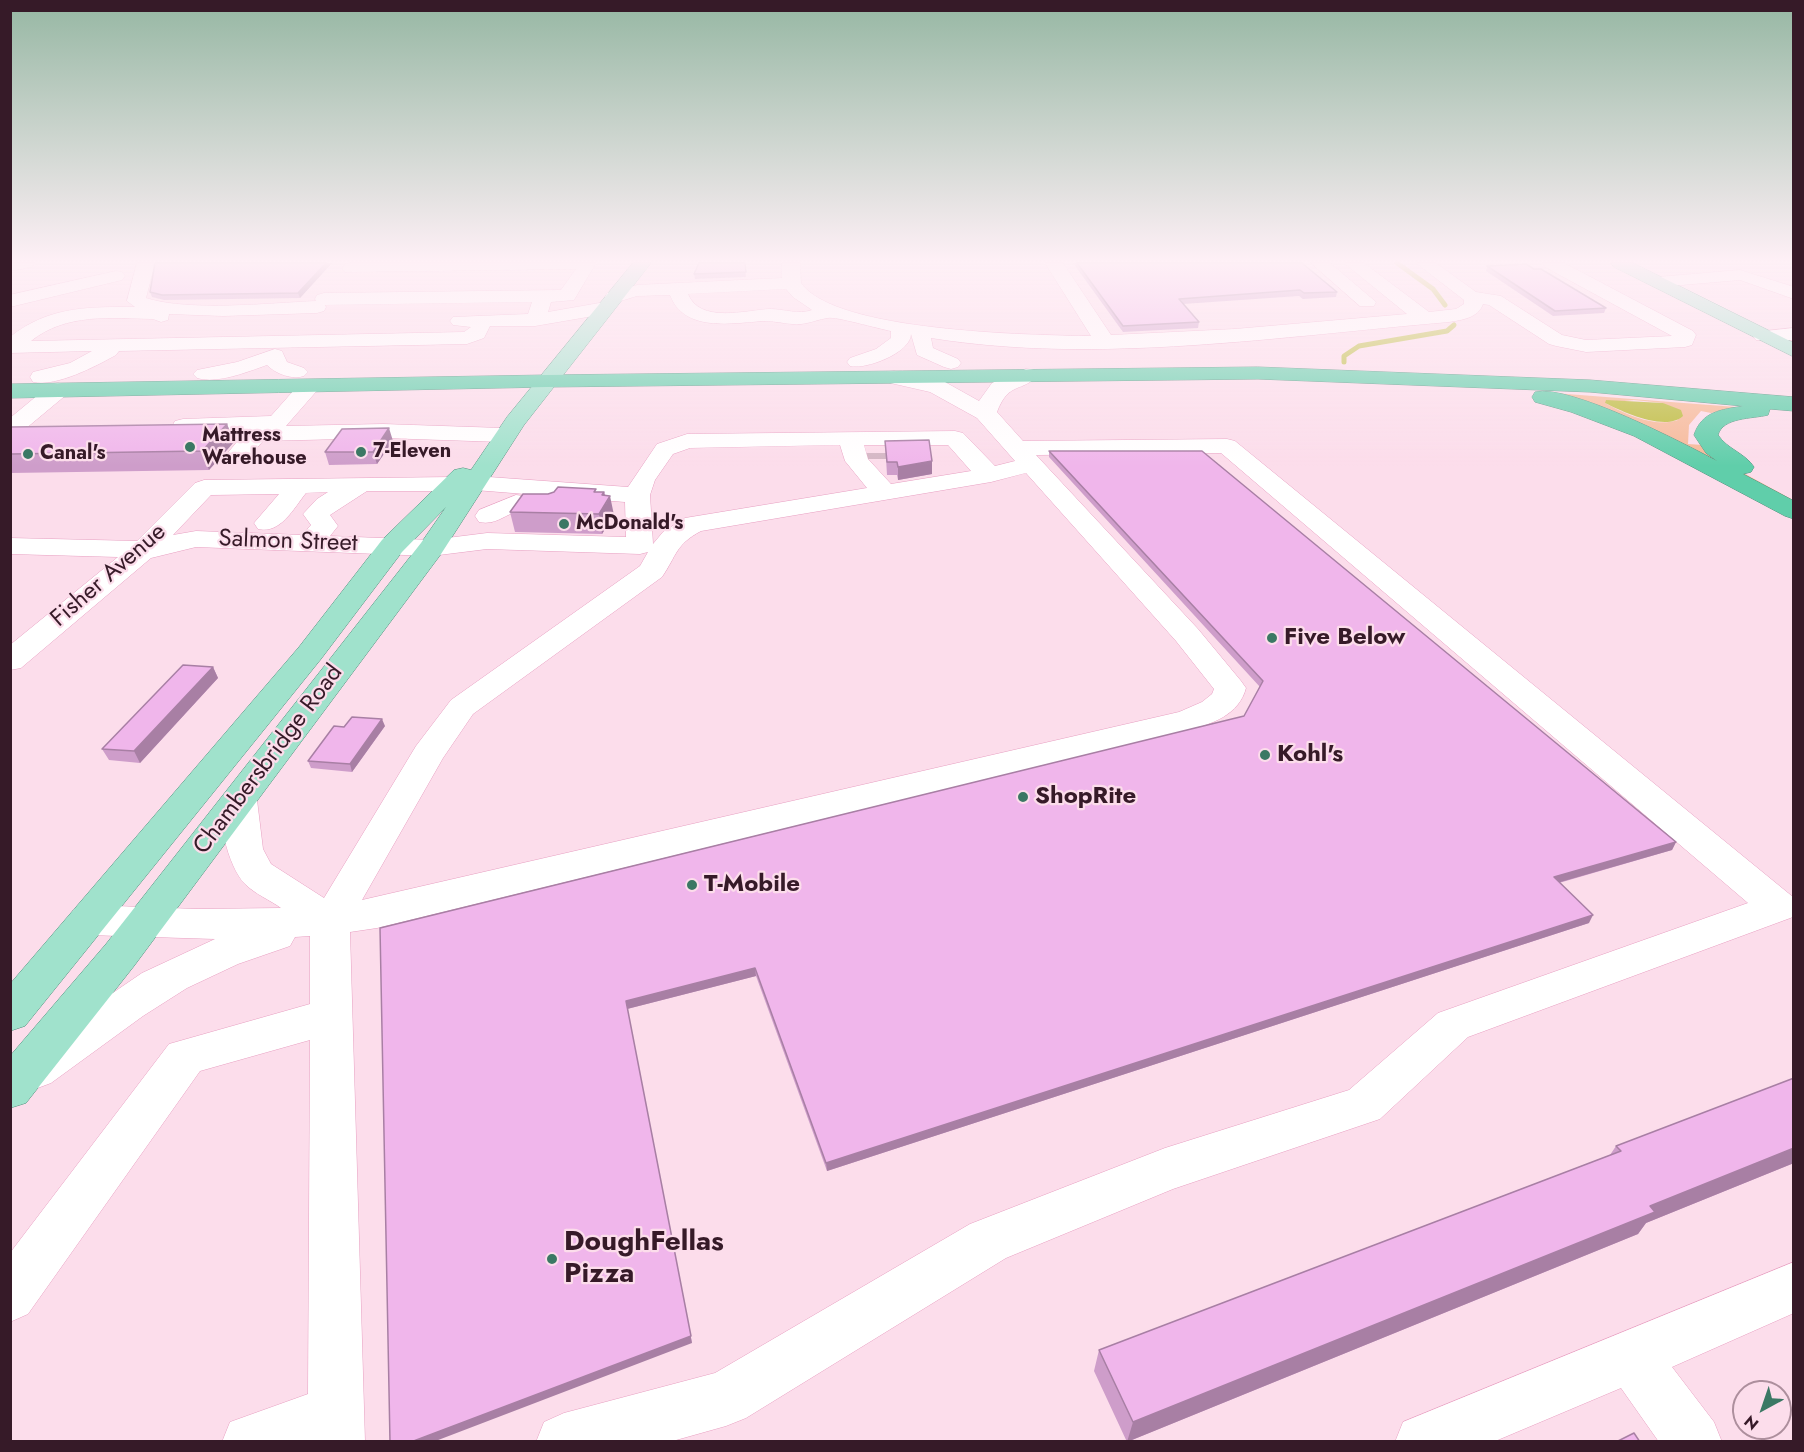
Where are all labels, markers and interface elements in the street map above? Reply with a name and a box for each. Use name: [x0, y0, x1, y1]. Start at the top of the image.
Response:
place label: Mattress Warehouse: [202, 424, 307, 471]
marker: Mattress Warehouse: [183, 440, 197, 454]
place label: 7-Eleven: [373, 440, 451, 464]
place label: Canal's: [40, 442, 106, 466]
marker: 7-Eleven: [354, 445, 368, 459]
marker: Canal's: [21, 447, 35, 461]
place label: McDonald's: [576, 512, 683, 536]
marker: McDonald's: [557, 517, 571, 531]
street label: Fisher Avenue: [46, 518, 172, 634]
street label: Salmon Street: [218, 525, 358, 559]
place label: Five Below: [1284, 624, 1405, 652]
marker: Five Below: [1265, 631, 1279, 645]
street label: Chambersbridge Road: [188, 659, 350, 861]
place label: Kohl's: [1277, 741, 1343, 769]
marker: Kohl's: [1258, 748, 1272, 762]
place label: ShopRite: [1035, 783, 1136, 811]
marker: ShopRite: [1016, 790, 1030, 804]
place label: T-Mobile: [704, 871, 800, 899]
marker: T-Mobile: [685, 878, 699, 892]
place label: DoughFellas Pizza: [564, 1226, 724, 1292]
marker: DoughFellas Pizza: [545, 1252, 559, 1266]
north arrow: [1732, 1380, 1792, 1440]
text: N: [1739, 1410, 1764, 1436]

